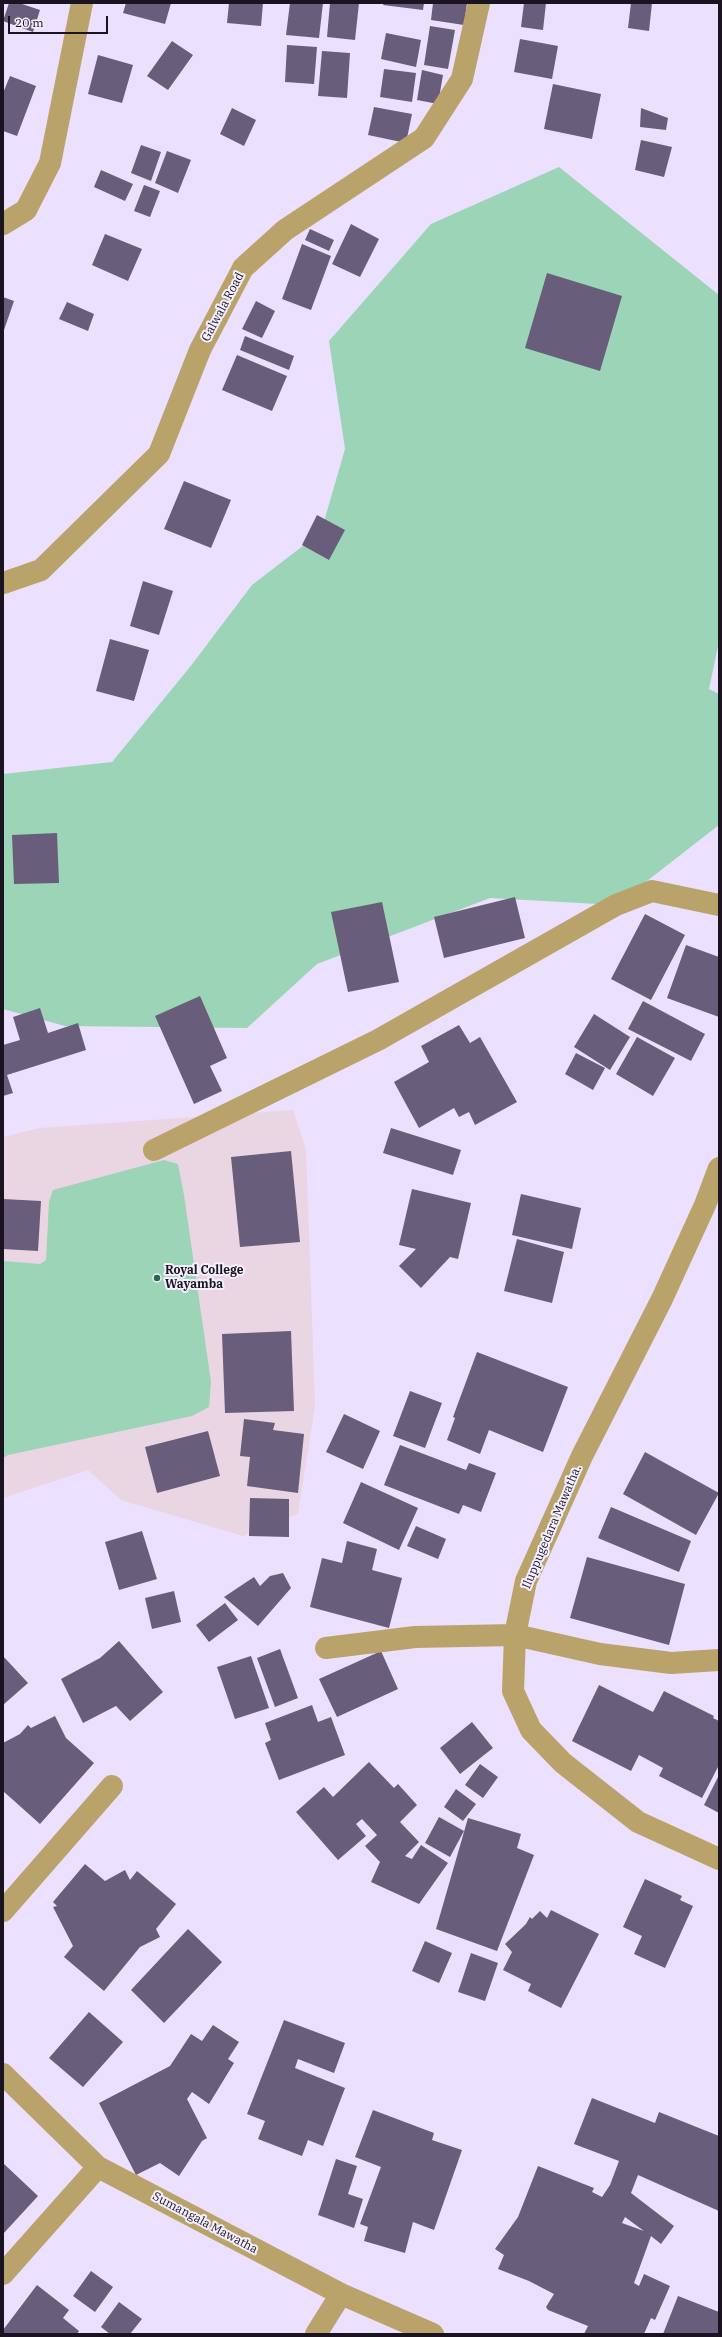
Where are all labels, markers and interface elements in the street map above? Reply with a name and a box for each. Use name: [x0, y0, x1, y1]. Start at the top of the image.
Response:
scale bar: [10, 8, 110, 34]
text: 20 m: [15, 15, 44, 30]
street label: Galwala Road: [199, 270, 247, 344]
place label: Royal College Wayamba: [165, 1264, 243, 1292]
marker: Royal College Wayamba: [152, 1273, 162, 1283]
street label: Iluppugedara Mawatha.: [519, 1463, 585, 1591]
street label: Sumangala Mawatha: [150, 2189, 260, 2257]

